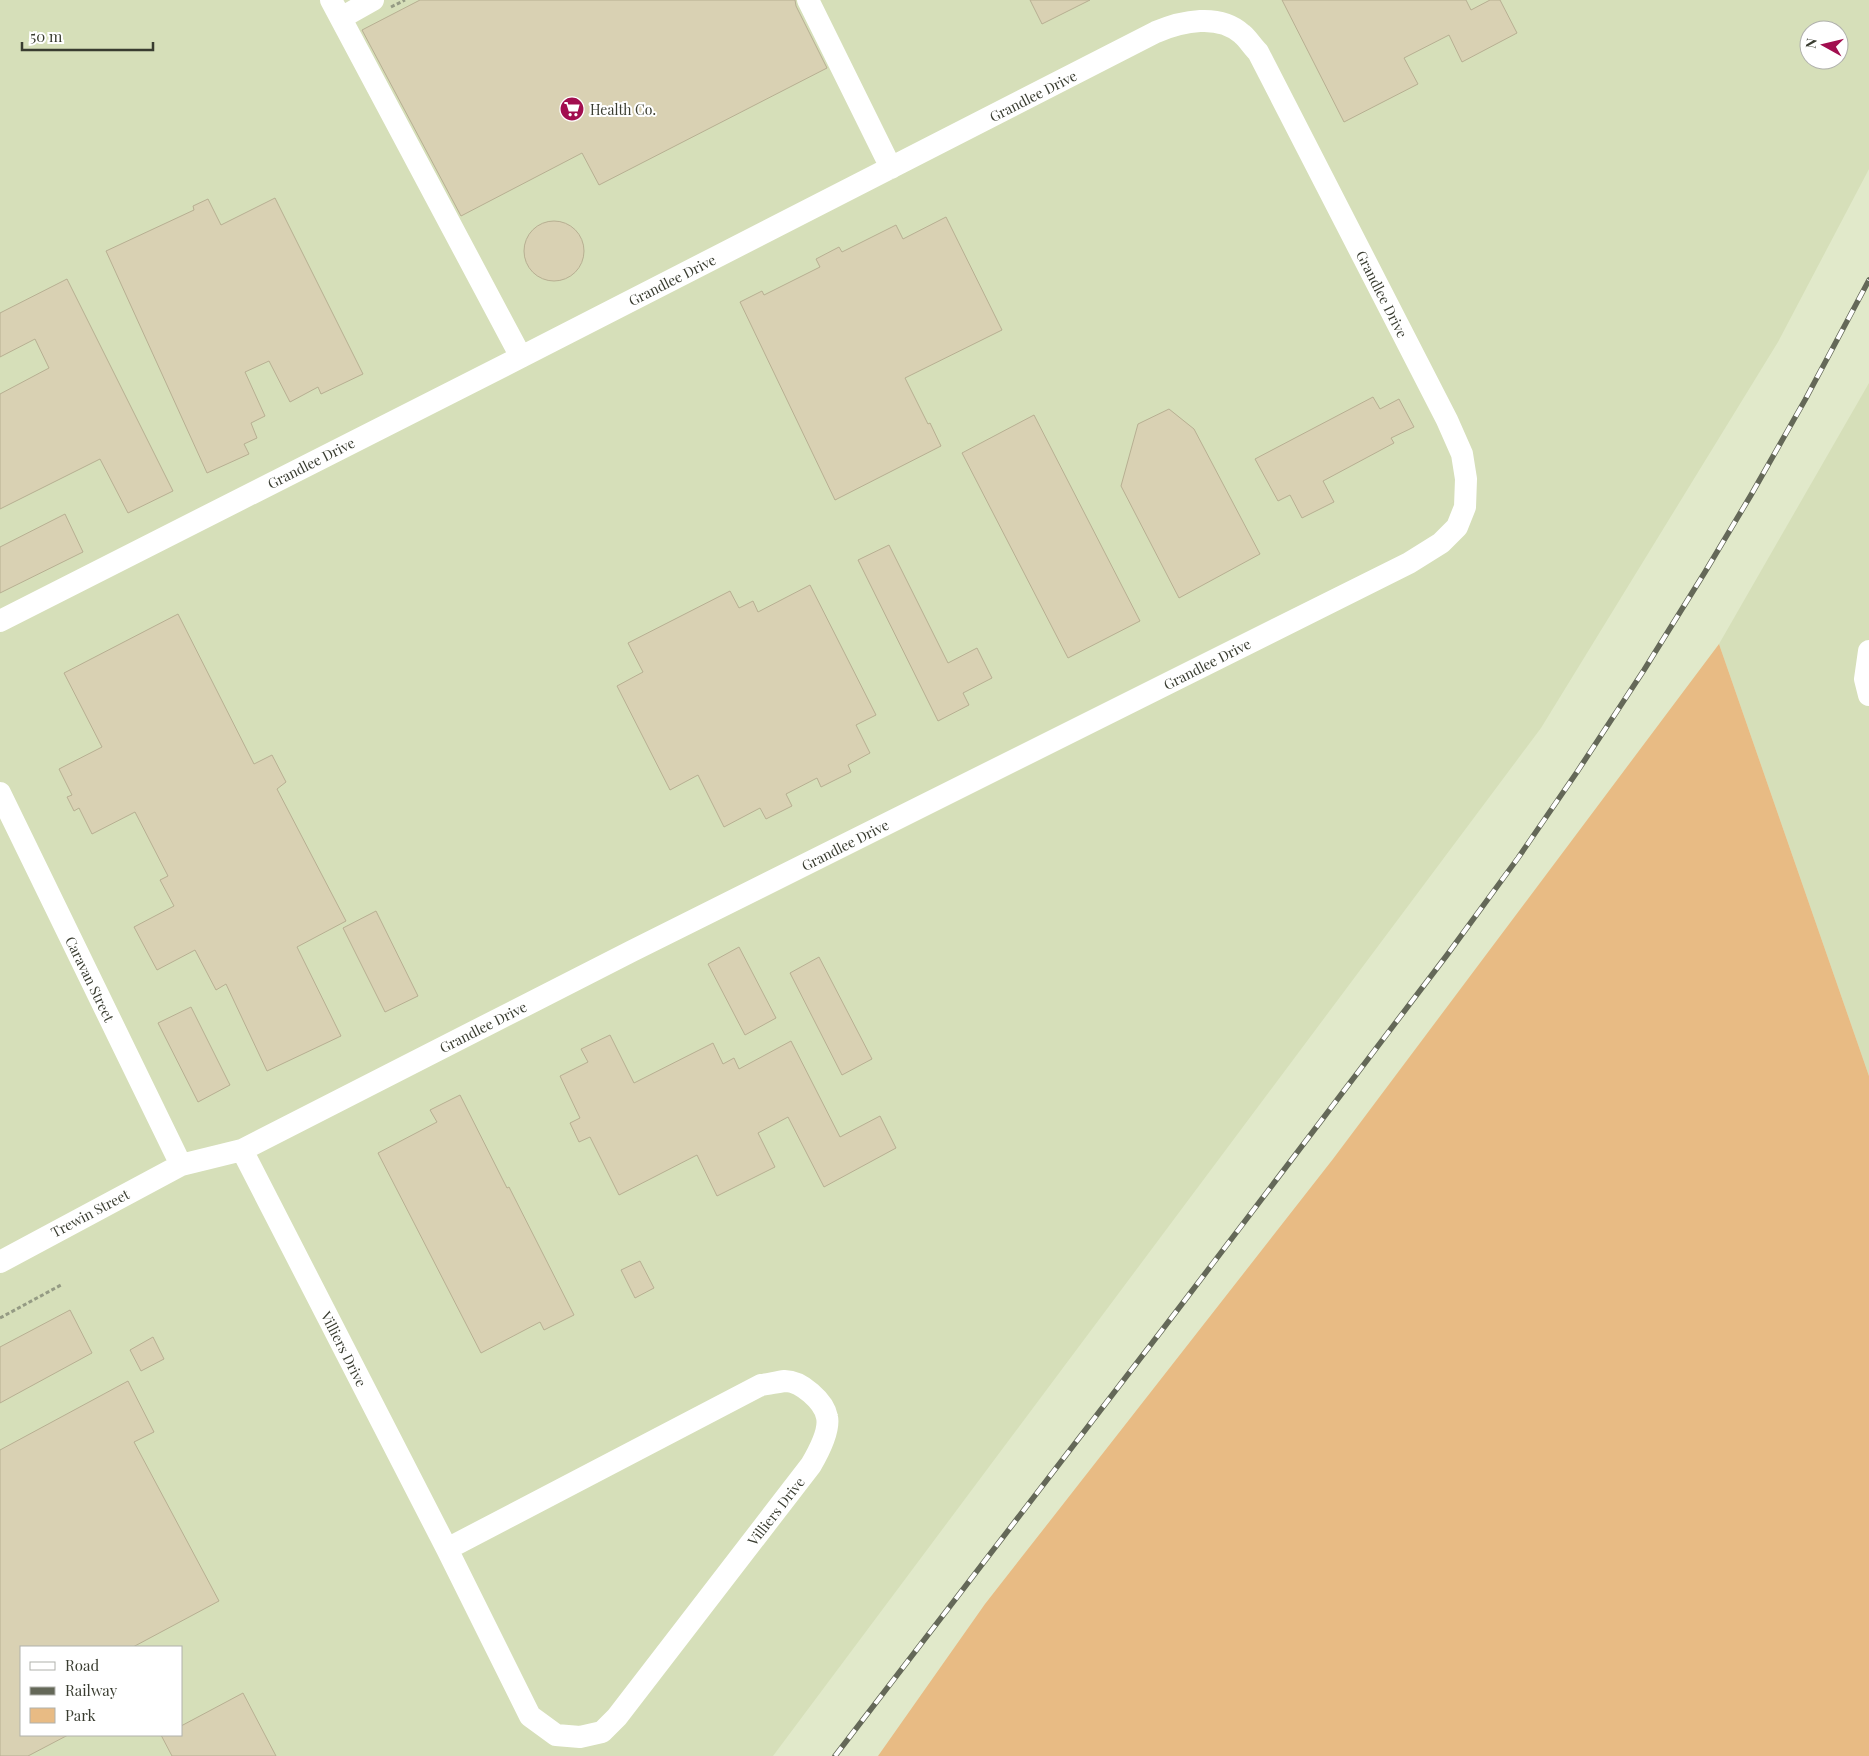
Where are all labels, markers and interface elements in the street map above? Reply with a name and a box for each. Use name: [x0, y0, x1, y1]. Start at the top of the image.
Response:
scale bar: [22, 20, 154, 52]
north arrow: [1799, 20, 1849, 70]
text: 50 m: [30, 26, 63, 46]
text: N: [1801, 37, 1821, 49]
street label: Grandlee Drive: [986, 66, 1080, 126]
supermarket icon: Health Co.: [559, 96, 585, 122]
place label: Health Co.: [590, 100, 656, 119]
street label: Grandlee Drive: [1352, 247, 1412, 341]
street label: Grandlee Drive: [625, 250, 719, 310]
street label: Grandlee Drive: [264, 433, 358, 493]
street label: Grandlee Drive: [1160, 634, 1254, 694]
street label: Grandlee Drive: [798, 815, 892, 875]
street label: Caravan Street: [61, 933, 119, 1026]
street label: Grandlee Drive: [436, 997, 530, 1057]
street label: Trewin Street: [48, 1184, 133, 1242]
street label: Villiers Drive: [316, 1307, 371, 1390]
street label: Villiers Drive: [743, 1473, 809, 1550]
legend: [20, 1646, 182, 1736]
text: Road: [65, 1655, 99, 1675]
text: Railway: [65, 1680, 118, 1700]
text: Park: [65, 1705, 97, 1725]

